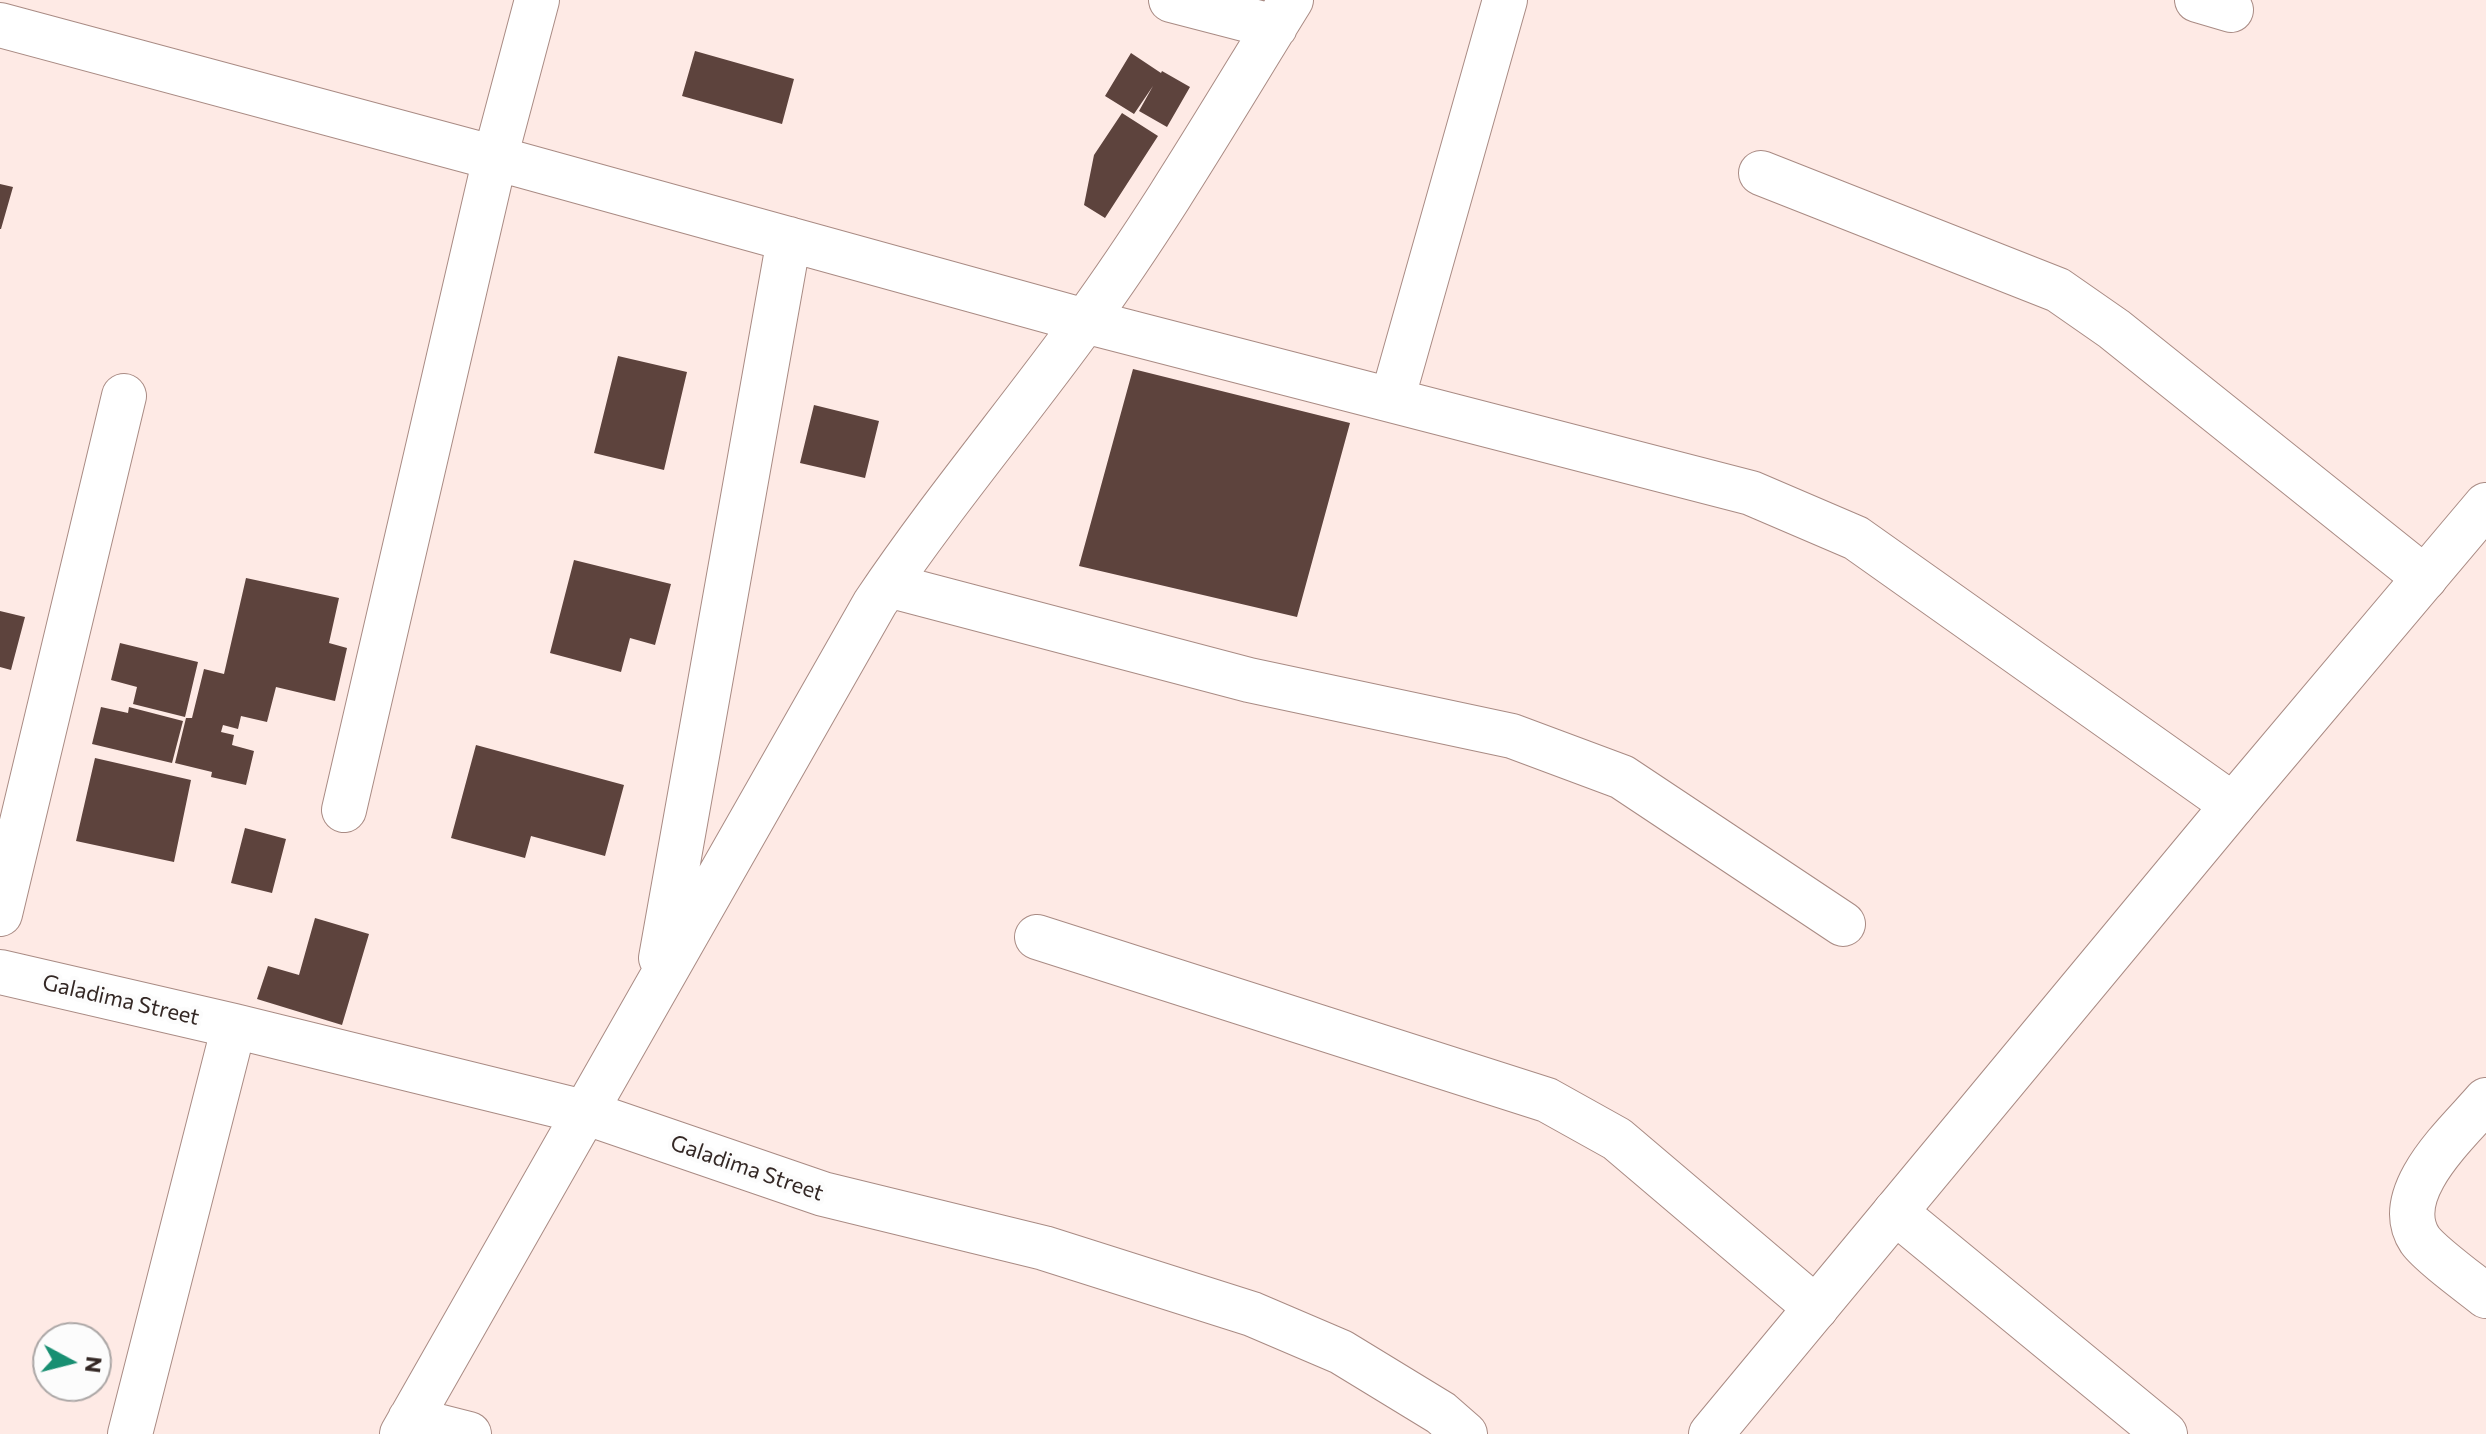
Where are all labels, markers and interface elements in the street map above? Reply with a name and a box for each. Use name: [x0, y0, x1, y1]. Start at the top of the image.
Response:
street label: Galadima Street: [40, 969, 202, 1031]
street label: Galadima Street: [667, 1129, 827, 1207]
north arrow: [32, 1322, 112, 1402]
text: N: [80, 1355, 109, 1375]

